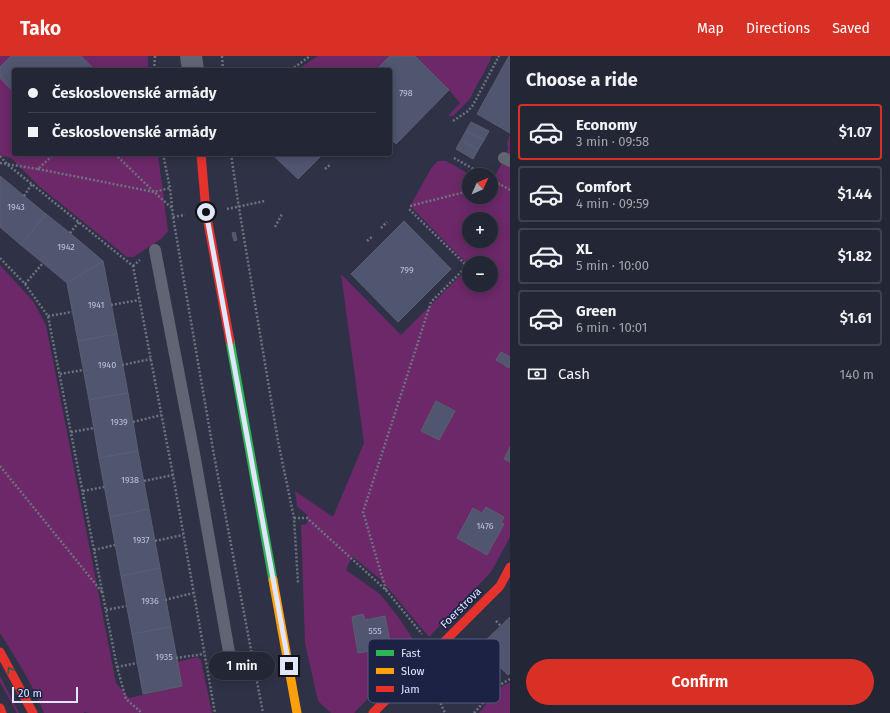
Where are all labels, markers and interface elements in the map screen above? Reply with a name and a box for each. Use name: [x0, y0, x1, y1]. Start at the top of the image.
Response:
text: Tako: [20, 17, 61, 40]
text: Map: [697, 20, 724, 37]
text: Directions: [746, 20, 810, 37]
text: Saved: [832, 20, 870, 37]
text: Choose a ride: [526, 69, 638, 91]
text: Československé armády: [52, 84, 217, 102]
house number: 798: [399, 88, 413, 98]
icon: car: [528, 114, 564, 150]
text: Economy: [576, 116, 637, 134]
text: Československé armády: [52, 123, 217, 141]
text: $1.07: [839, 123, 872, 141]
text: 3 min · 09:58: [576, 134, 649, 149]
north arrow: [462, 168, 498, 204]
map controls: [462, 168, 498, 292]
icon: car: [528, 176, 564, 212]
text: Comfort: [576, 178, 632, 196]
text: $1.44: [838, 185, 872, 203]
text: 4 min · 09:59: [576, 196, 649, 211]
house number: 1943: [7, 202, 25, 212]
route start: [197, 203, 215, 221]
button: +: [462, 212, 498, 248]
icon: car: [528, 238, 564, 274]
text: XL: [576, 240, 592, 258]
house number: 1942: [57, 242, 75, 252]
text: $1.82: [838, 247, 872, 265]
button: −: [462, 256, 498, 292]
text: 5 min · 10:00: [576, 258, 649, 273]
house number: 799: [400, 265, 414, 275]
house number: 1941: [88, 300, 104, 310]
icon: car: [528, 300, 564, 336]
text: Green: [576, 302, 616, 320]
text: $1.61: [840, 309, 872, 327]
text: 6 min · 10:01: [576, 320, 647, 335]
house number: 1940: [98, 360, 116, 370]
icon: cash: [526, 363, 548, 385]
text: Cash: [558, 365, 590, 383]
text: 140 m: [840, 367, 874, 382]
house number: 1939: [110, 417, 128, 427]
house number: 1938: [121, 475, 139, 485]
house number: 1476: [476, 521, 494, 531]
house number: 1937: [133, 535, 149, 545]
street label: Foerstrova: [438, 585, 484, 631]
house number: 1936: [141, 596, 159, 606]
house number: 555: [368, 626, 382, 636]
legend: [368, 639, 500, 703]
text: Fast: [401, 647, 421, 660]
house number: 1935: [155, 652, 173, 662]
callout: 1 min: [209, 652, 275, 680]
route end: [280, 657, 298, 675]
text: 1 min: [226, 658, 258, 673]
button: Confirm: [526, 659, 874, 705]
text: Slow: [401, 665, 425, 678]
one-way arrow: [8, 667, 15, 674]
text: Jam: [401, 683, 420, 696]
scale bar: [12, 685, 78, 704]
text: 20 m: [18, 687, 42, 700]

